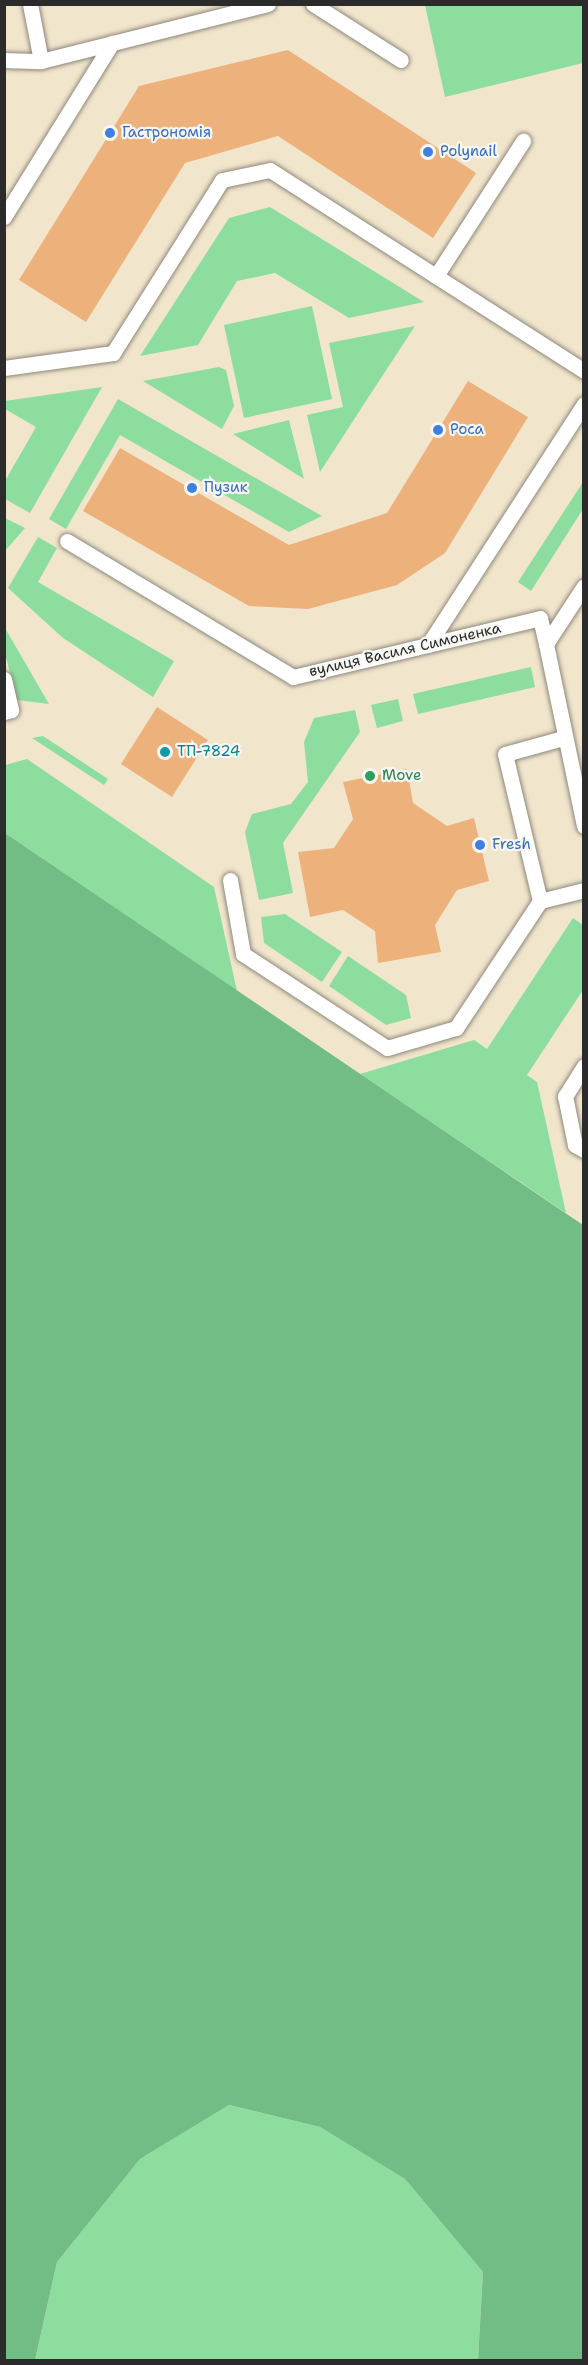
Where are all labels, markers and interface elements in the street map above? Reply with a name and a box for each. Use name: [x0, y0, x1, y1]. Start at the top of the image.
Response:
place label: Гастрономія: [122, 124, 211, 142]
marker: Гастрономія: [103, 126, 117, 140]
place label: Polynail: [440, 143, 497, 161]
marker: Polynail: [421, 145, 435, 159]
place label: Роса: [450, 421, 484, 439]
marker: Роса: [431, 423, 445, 437]
place label: Пузик: [204, 479, 248, 497]
marker: Пузик: [185, 481, 199, 495]
street label: вулиця Василя Симоненка: [307, 619, 503, 681]
place label: ТП-7824: [177, 743, 240, 761]
marker: ТП-7824: [158, 745, 172, 759]
place label: Move: [382, 767, 422, 785]
marker: Move: [363, 769, 377, 783]
place label: Fresh: [492, 836, 531, 854]
marker: Fresh: [473, 838, 487, 852]

